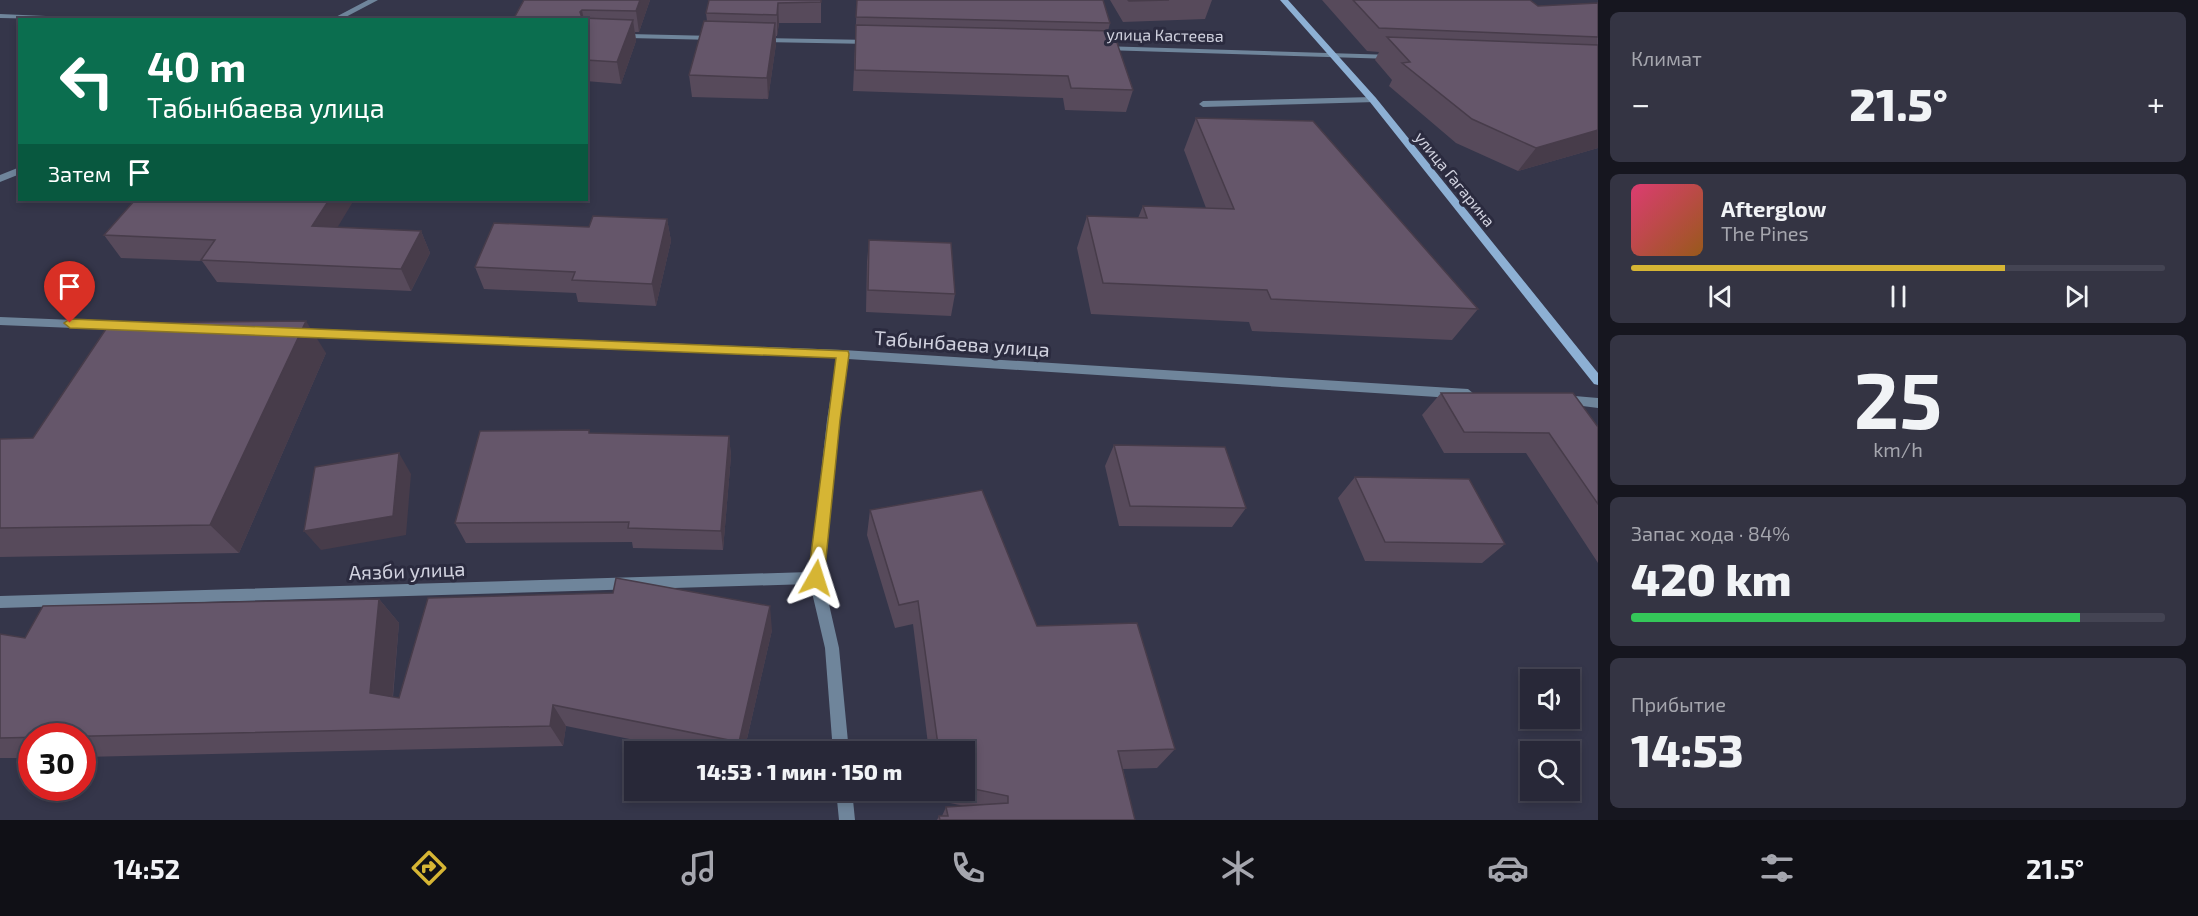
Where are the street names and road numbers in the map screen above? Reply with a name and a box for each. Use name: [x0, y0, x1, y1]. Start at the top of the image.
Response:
street label: улица Кастеева: [1106, 24, 1224, 46]
street label: улица Гагарина: [1411, 127, 1499, 231]
street label: Табынбаева улица: [873, 325, 1051, 362]
street label: Аязби улица: [348, 556, 466, 585]

